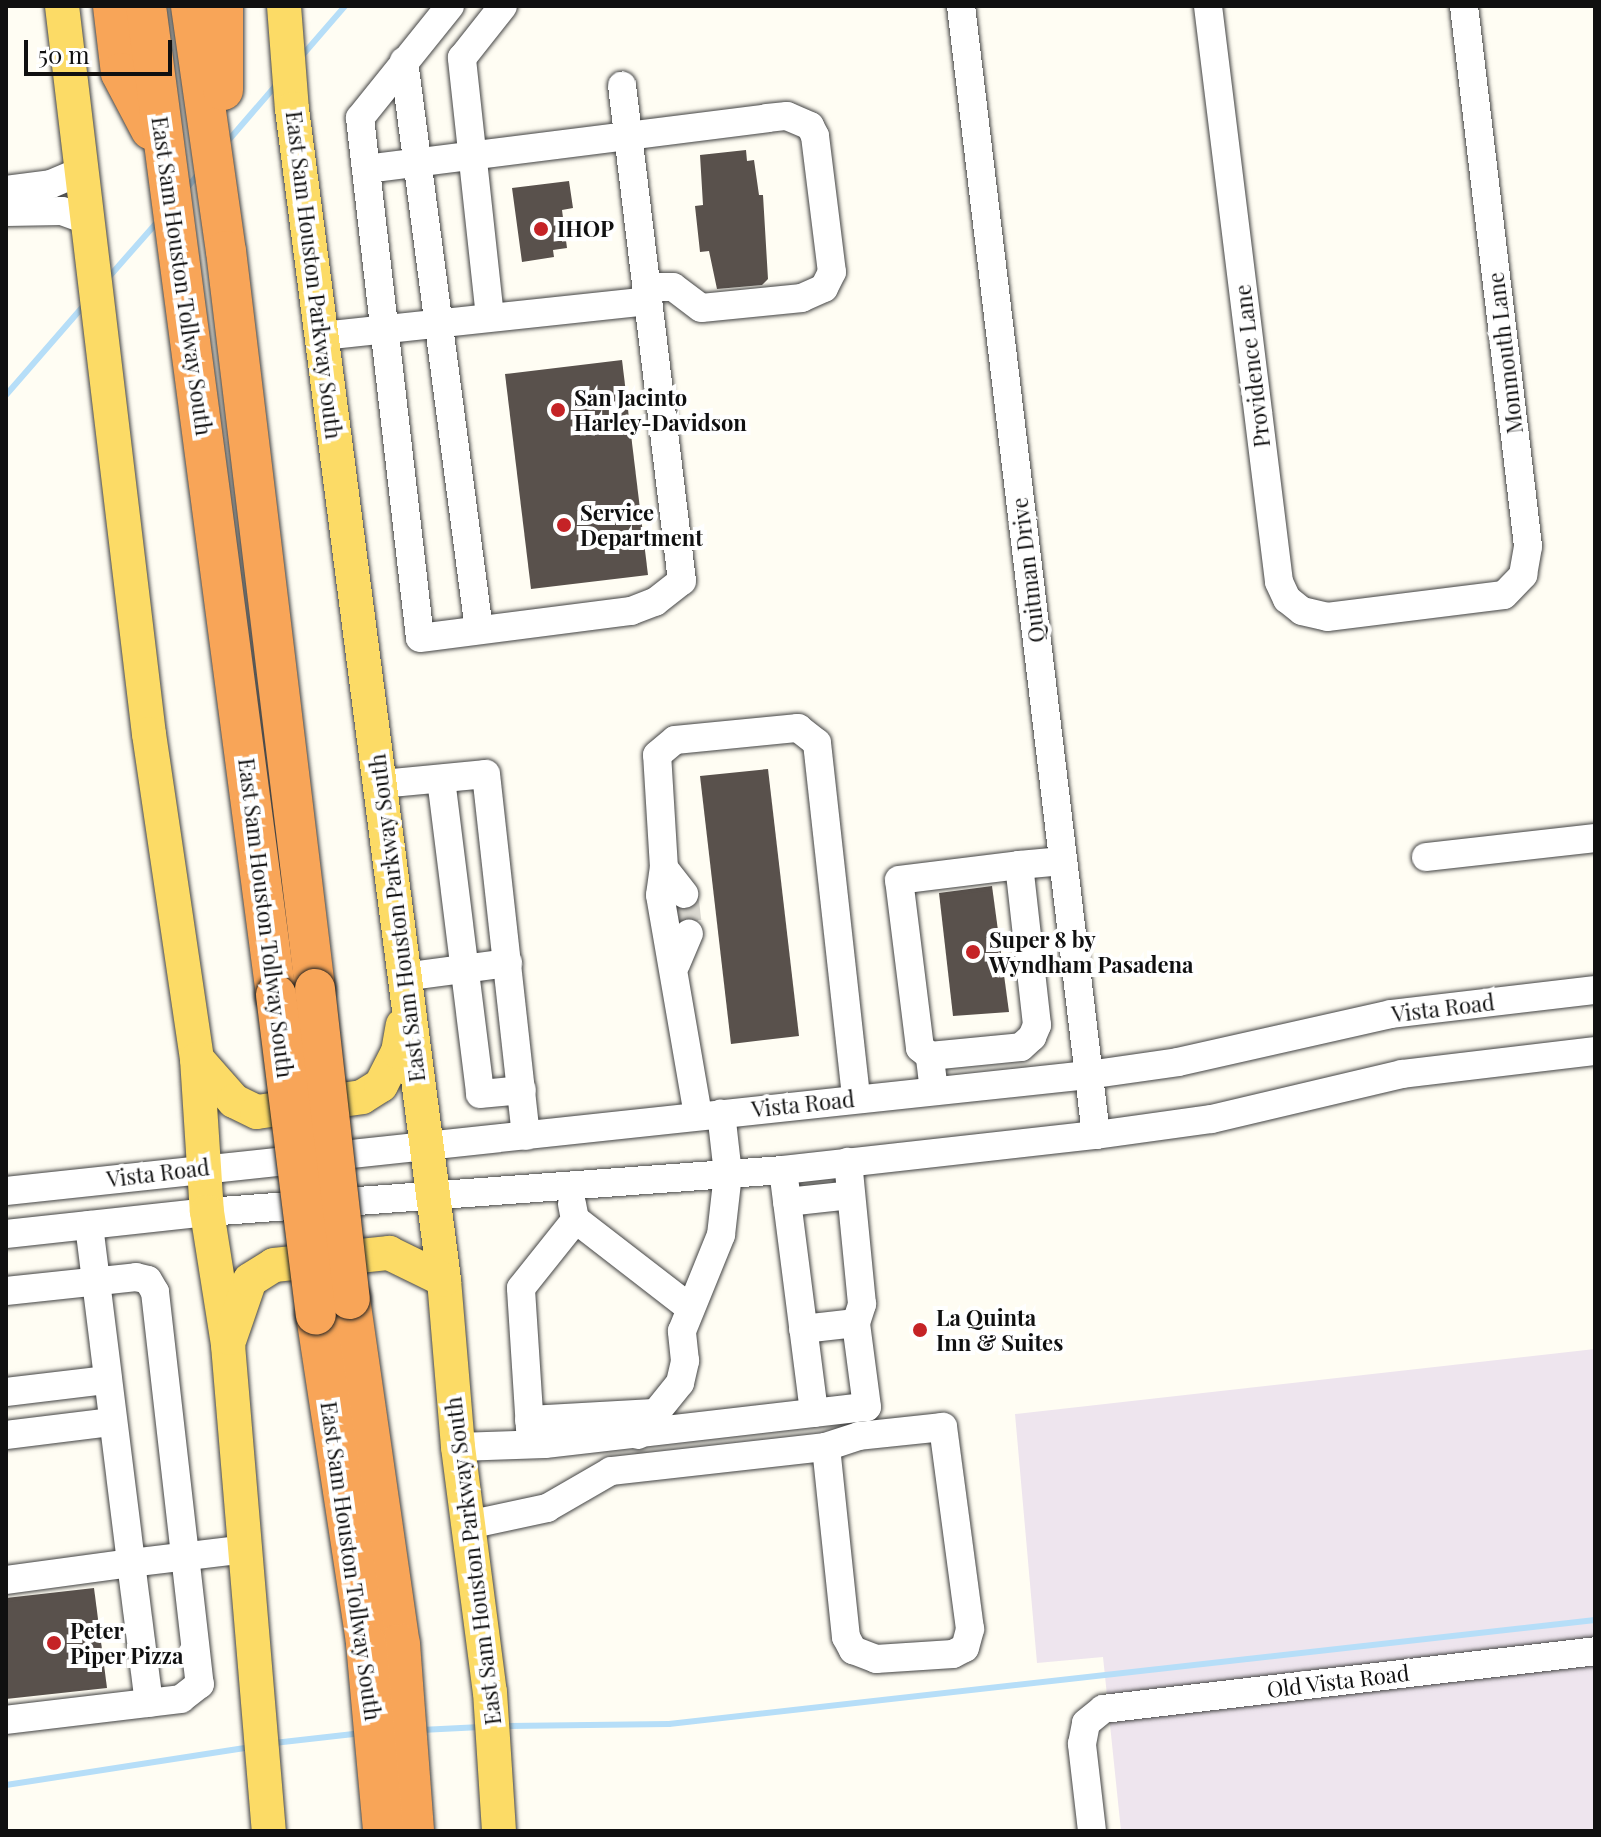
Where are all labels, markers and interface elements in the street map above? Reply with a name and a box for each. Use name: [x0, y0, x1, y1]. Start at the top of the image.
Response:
scale bar: [28, 24, 176, 74]
text: 50 m: [38, 38, 90, 70]
street label: East Sam Houston Parkway South: [281, 109, 347, 441]
street label: East Sam Houston Tollway South: [146, 114, 218, 438]
place label: IHOP: [557, 216, 614, 242]
marker: IHOP: [532, 220, 550, 238]
street label: Monmouth Lane: [1482, 271, 1528, 435]
street label: Providence Lane: [1229, 283, 1275, 449]
place label: San Jacinto Harley-Davidson: [574, 384, 747, 436]
marker: San Jacinto Harley-Davidson: [549, 401, 567, 419]
street label: Quitman Drive: [1006, 496, 1050, 644]
place label: Service Department: [580, 499, 703, 550]
marker: Service Department: [555, 516, 573, 534]
street label: East Sam Houston Parkway South: [364, 752, 430, 1084]
street label: East Sam Houston Tollway South: [233, 756, 299, 1080]
place label: Super 8 by Wyndham Pasadena: [989, 926, 1193, 978]
marker: Super 8 by Wyndham Pasadena: [964, 943, 982, 961]
street label: Vista Road: [1390, 989, 1496, 1027]
street label: Vista Road: [750, 1085, 856, 1123]
street label: Vista Road: [105, 1154, 211, 1192]
place label: La Quinta Inn & Suites: [936, 1304, 1063, 1356]
marker: La Quinta Inn & Suites: [911, 1321, 929, 1339]
street label: East Sam Houston Parkway South: [440, 1395, 506, 1727]
street label: East Sam Houston Tollway South: [315, 1399, 387, 1723]
place label: Peter Piper Pizza: [70, 1617, 184, 1668]
marker: Peter Piper Pizza: [45, 1634, 63, 1652]
street label: Old Vista Road: [1265, 1659, 1411, 1703]

